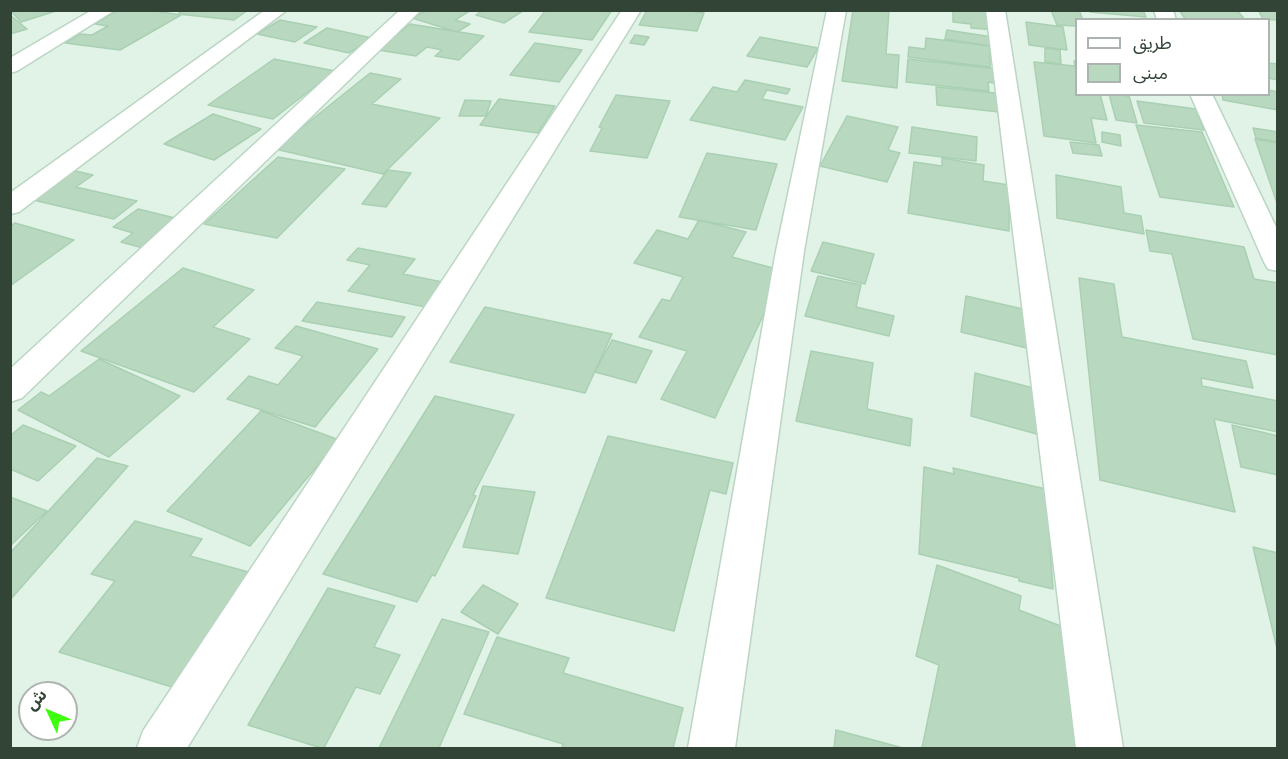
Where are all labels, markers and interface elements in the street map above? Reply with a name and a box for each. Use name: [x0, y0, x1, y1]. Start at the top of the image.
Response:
legend: [1075, 18, 1270, 96]
text: طريق: [1133, 32, 1172, 53]
text: مبنى: [1133, 62, 1168, 83]
north arrow: [18, 681, 78, 741]
text: ش: [22, 685, 51, 714]

